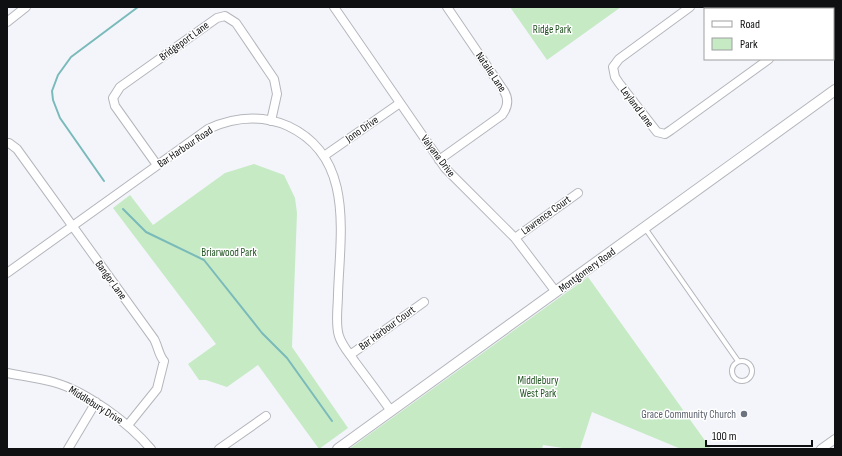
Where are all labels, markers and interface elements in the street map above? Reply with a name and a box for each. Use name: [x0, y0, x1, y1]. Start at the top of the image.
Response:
legend: [704, 8, 834, 60]
text: Road: [740, 17, 760, 32]
street label: Bridgeport Lane: [157, 19, 211, 63]
park label: Ridge Park: [533, 23, 572, 36]
text: Park: [740, 37, 758, 52]
street label: Natalie Lane: [473, 50, 509, 94]
street label: Leyland Lane: [618, 84, 656, 130]
street label: Jono Drive: [342, 113, 381, 146]
street label: Bar Harbour Road: [155, 123, 216, 170]
street label: Valyana Drive: [418, 132, 458, 180]
street label: Lawrence Court: [519, 192, 574, 237]
street label: Montgomery Road: [556, 245, 618, 295]
park label: Briarwood Park: [201, 246, 257, 259]
street label: Bangor Lane: [92, 258, 130, 302]
street label: Bar Harbour Court: [356, 303, 418, 353]
park label: Middlebury West Park: [518, 374, 559, 400]
street label: Middlebury Drive: [66, 383, 126, 427]
place label: Grace Community Church: [641, 408, 736, 421]
marker: Grace Community Church: [739, 409, 749, 419]
scale bar: [706, 422, 812, 448]
text: 100 m: [712, 429, 737, 444]

